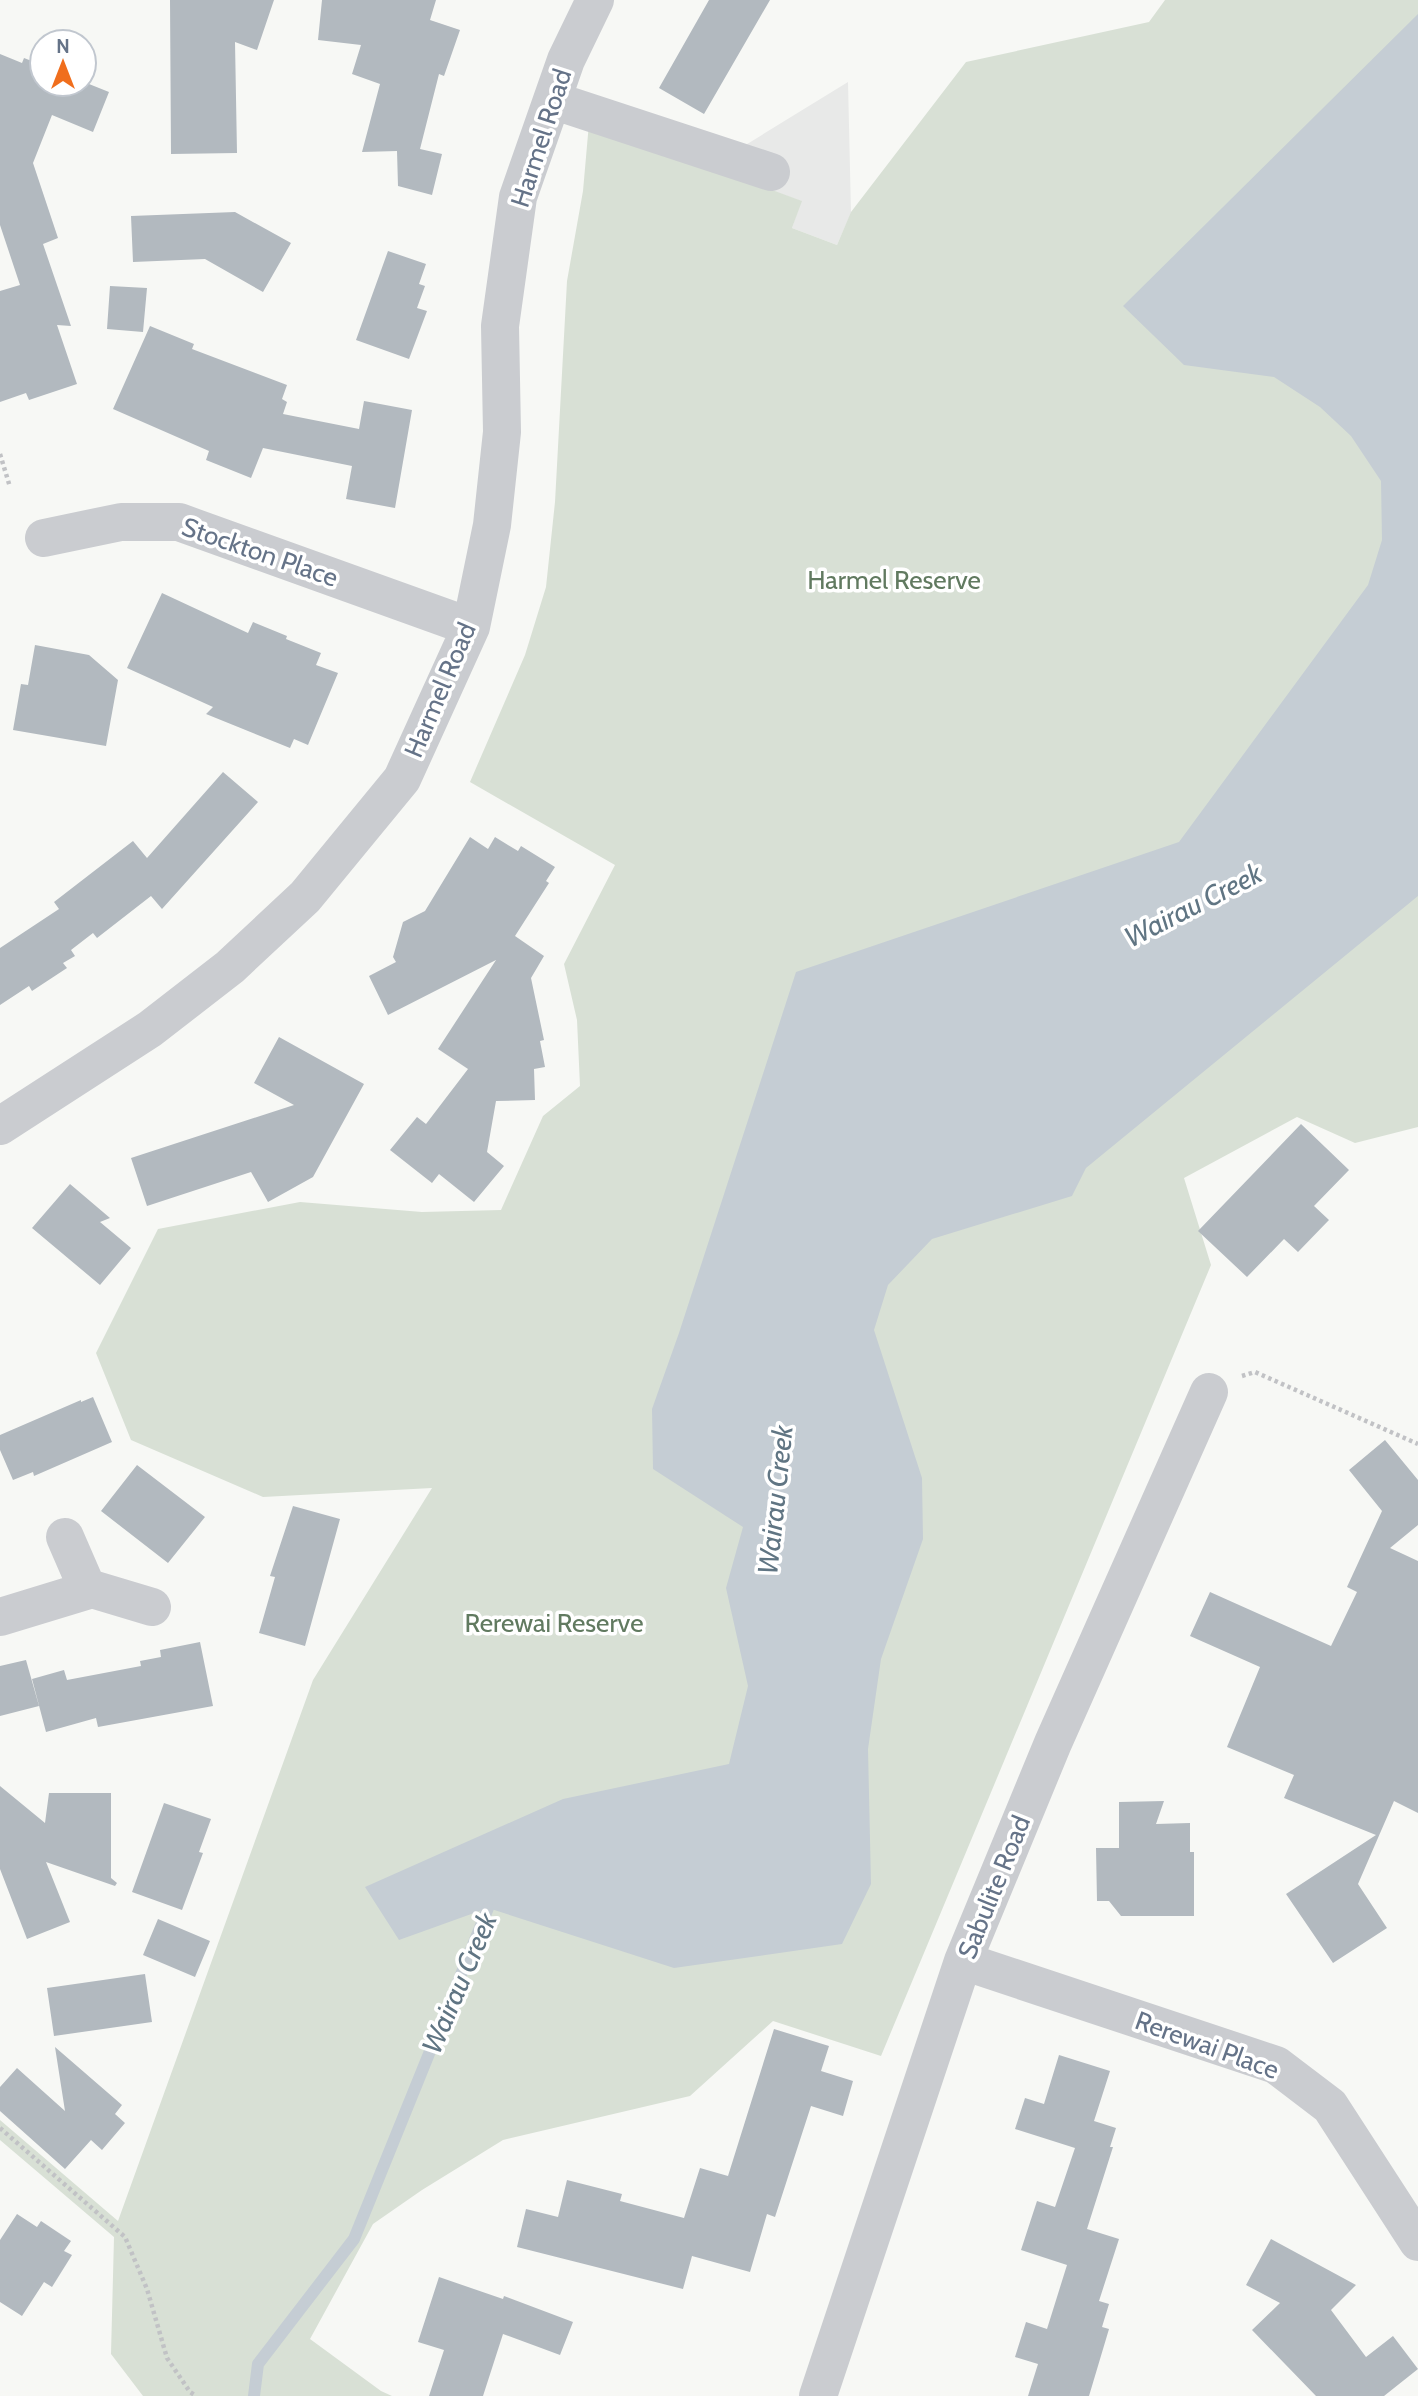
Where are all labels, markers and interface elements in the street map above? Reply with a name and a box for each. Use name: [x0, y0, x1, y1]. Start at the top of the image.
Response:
north arrow: [28, 28, 98, 98]
text: N: [56, 35, 70, 58]
street label: Harmel Road: [504, 65, 578, 211]
street label: Stockton Place: [178, 510, 342, 594]
park label: Harmel Reserve: [807, 564, 981, 596]
street label: Harmel Road: [397, 618, 483, 762]
water label: Wairau Creek: [1119, 855, 1268, 954]
water label: Wairau Creek: [750, 1423, 800, 1576]
park label: Rerewai Reserve: [465, 1607, 643, 1639]
street label: Sabulite Road: [951, 1811, 1037, 1963]
water label: Wairau Creek: [414, 1906, 504, 2059]
street label: Rerewai Place: [1131, 2004, 1283, 2086]

